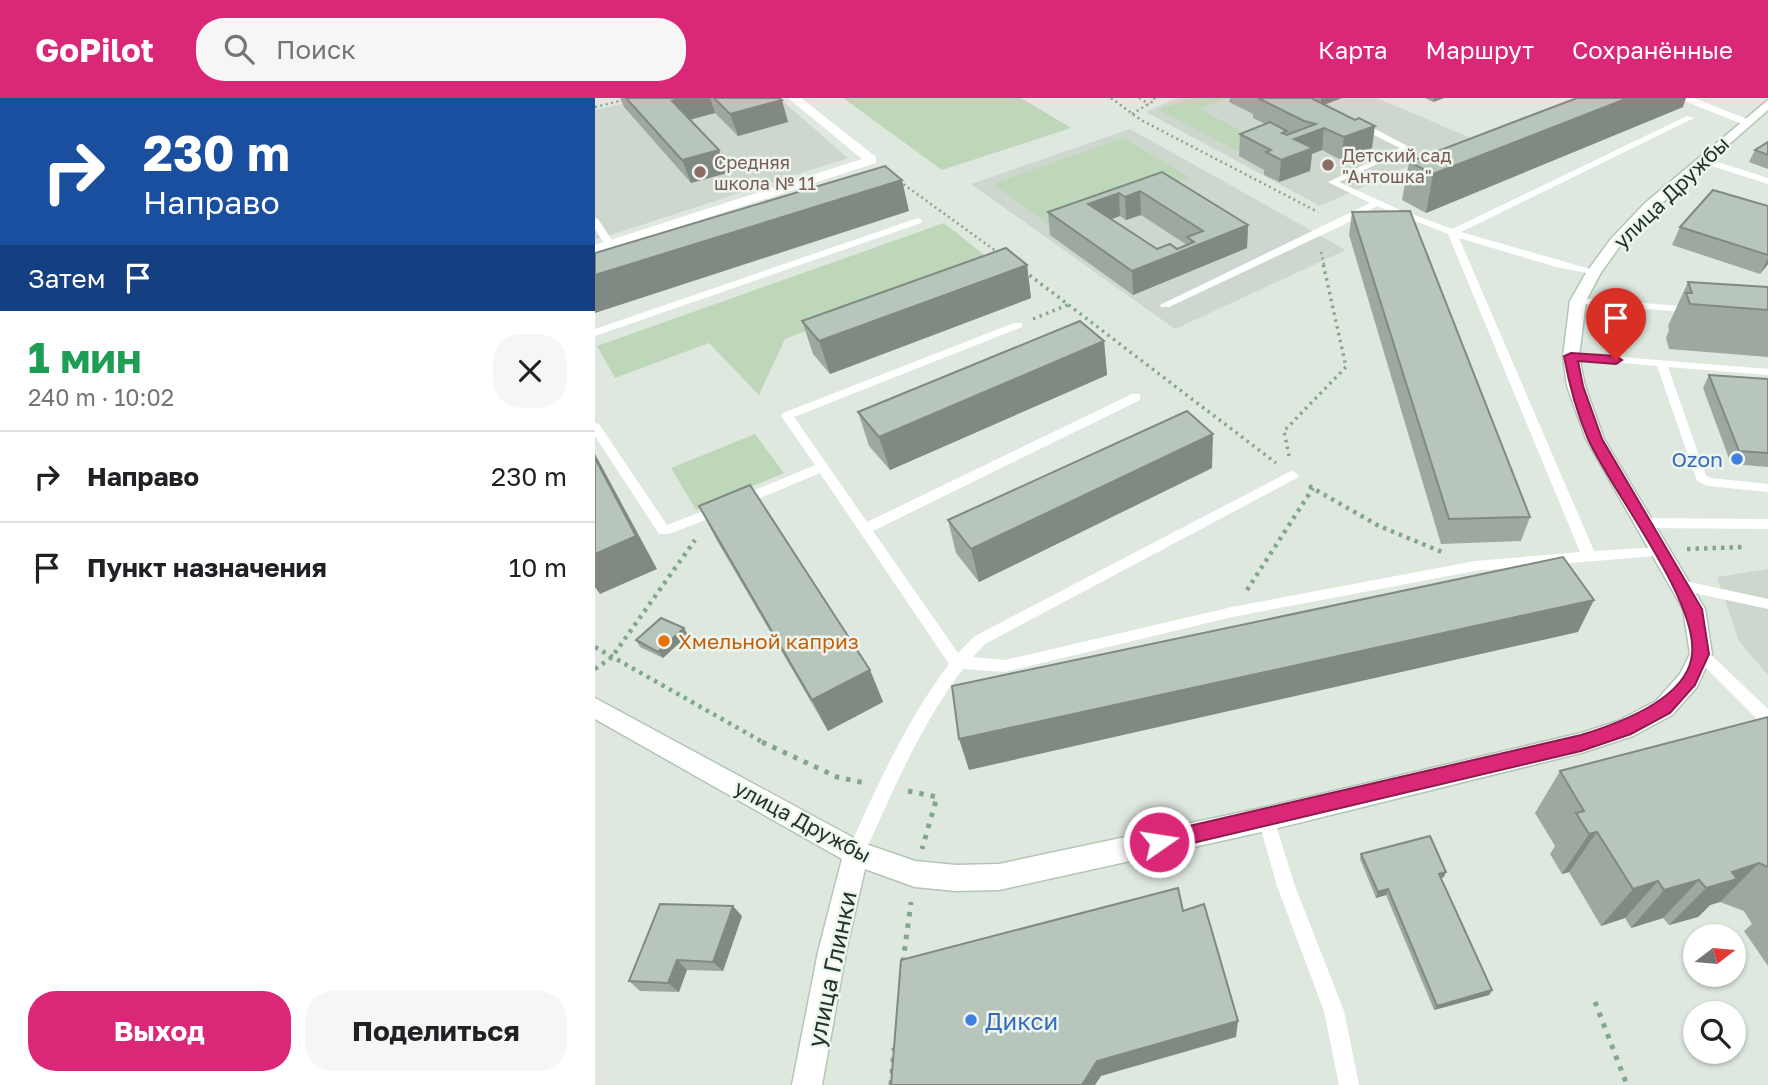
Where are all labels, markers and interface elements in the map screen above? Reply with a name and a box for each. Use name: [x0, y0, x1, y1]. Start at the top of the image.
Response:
search box: [196, 18, 686, 81]
text: GoPilot: [35, 30, 154, 69]
icon: search: [220, 30, 258, 68]
text: Поиск: [276, 34, 356, 65]
text: Карта: [1318, 35, 1388, 64]
text: Маршрут: [1426, 35, 1534, 64]
text: Сохранённые: [1572, 35, 1733, 64]
text: 230 m: [143, 123, 290, 182]
icon: right: [28, 126, 119, 217]
street label: улица Дружбы: [1608, 130, 1734, 254]
place label: Детский сад "Антошка": [1342, 144, 1451, 187]
place label: Средняя школа № 11: [714, 151, 816, 194]
marker: Детский сад "Антошка": [1320, 157, 1336, 173]
marker: Средняя школа № 11: [692, 164, 708, 180]
text: Направо: [143, 183, 280, 221]
icon: arrive: [119, 259, 157, 297]
text: Затем: [28, 263, 105, 294]
pin: [1586, 288, 1646, 360]
icon: arrive: [1597, 299, 1635, 337]
text: 1 мин: [28, 332, 142, 382]
button: close: [493, 334, 567, 408]
text: 240 m · 10:02: [28, 383, 174, 411]
place label: Ozon: [1671, 446, 1723, 472]
marker: Ozon: [1729, 451, 1745, 467]
icon: right: [28, 458, 66, 496]
text: Направо: [87, 461, 199, 492]
text: 230 m: [491, 461, 567, 492]
icon: arrive: [28, 549, 66, 587]
text: Пункт назначения: [87, 552, 327, 583]
text: 10 m: [509, 552, 567, 583]
place label: Хмельной каприз: [678, 628, 859, 654]
marker: Хмельной каприз: [656, 633, 672, 649]
street label: улица Дружбы: [730, 774, 876, 868]
position arrow: [1122, 805, 1196, 879]
street label: улица Глинки: [800, 888, 862, 1050]
north arrow: [1683, 924, 1747, 987]
map controls: [1683, 924, 1746, 1064]
button: Выход: [28, 991, 291, 1071]
button: Поделиться: [305, 991, 567, 1071]
button: search: [1683, 1001, 1746, 1064]
place label: Дикси: [985, 1006, 1058, 1035]
marker: Дикси: [963, 1012, 979, 1028]

